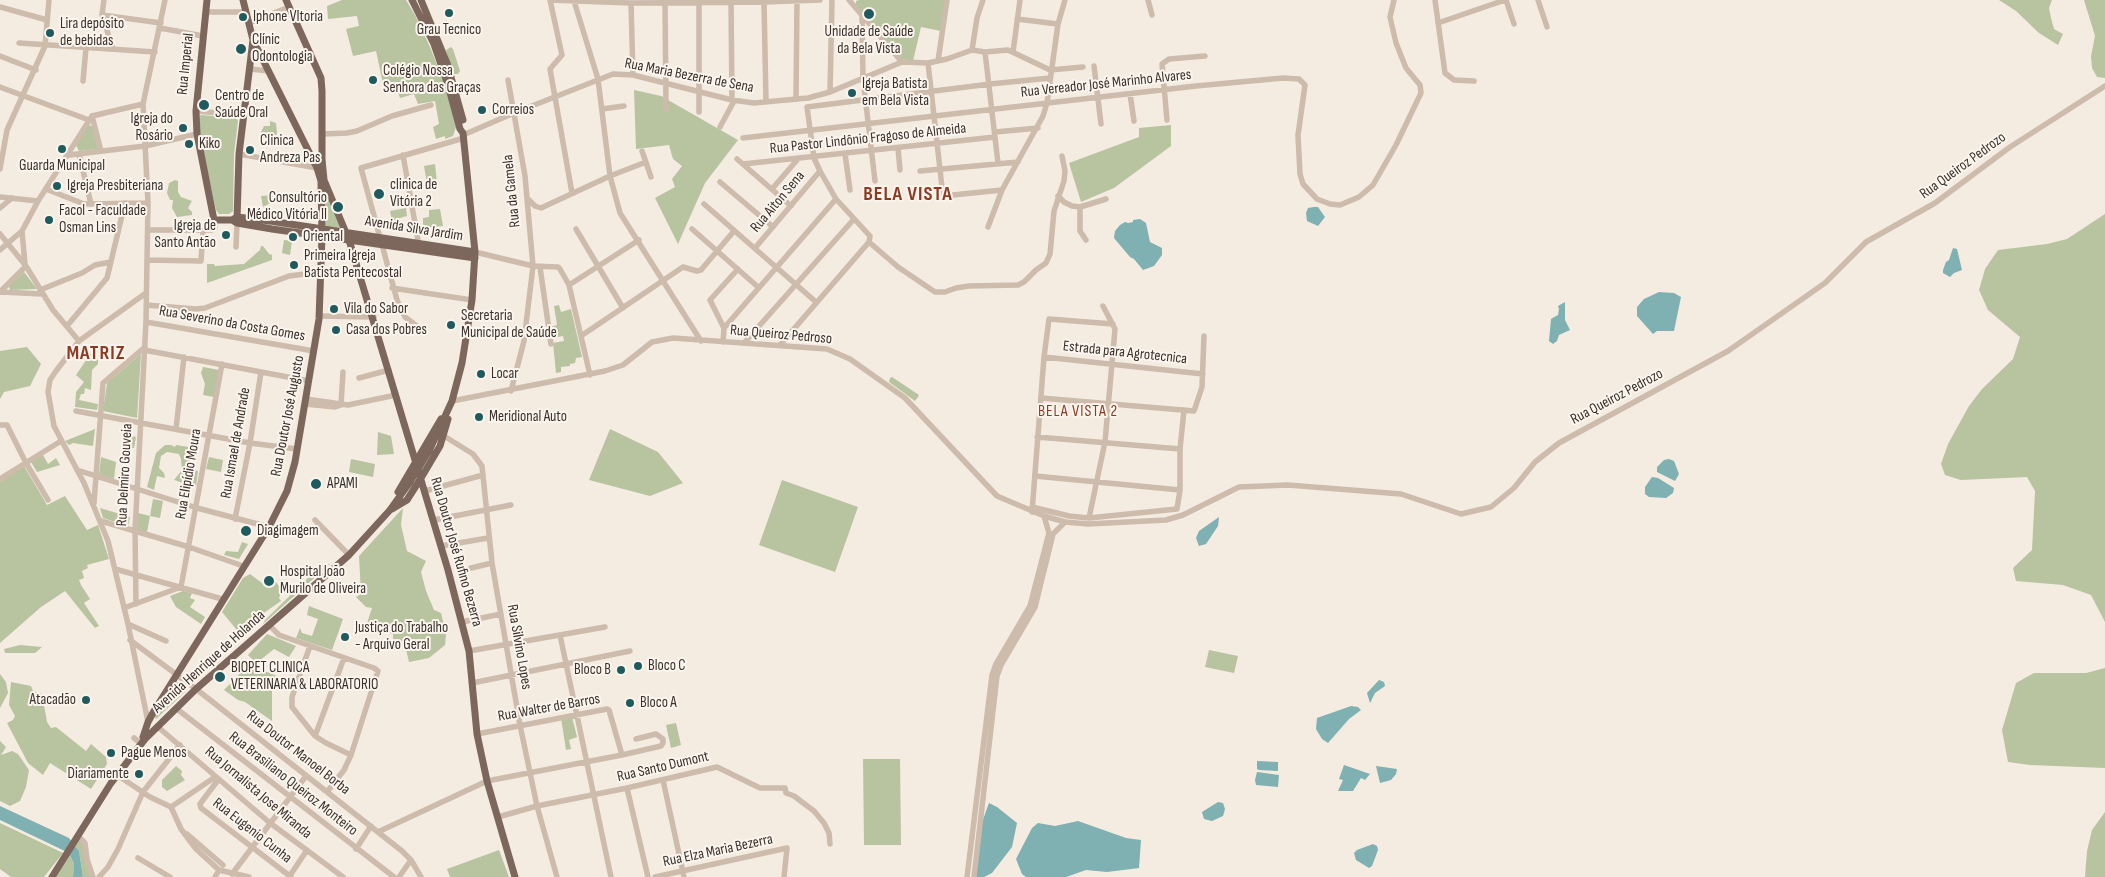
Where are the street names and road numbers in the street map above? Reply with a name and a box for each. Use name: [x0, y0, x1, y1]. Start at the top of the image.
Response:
street label: Rua Imperial: [174, 32, 198, 96]
street label: Rua Maria Bezerra de Sena: [623, 55, 755, 97]
street label: Rua Vereador José Marinho Alvares: [1020, 66, 1192, 102]
street label: Rua Pastor Lindônio Fragoso de Almeida: [769, 120, 967, 158]
street label: Rua Queiroz Pedrozo: [1916, 129, 2010, 203]
street label: Rua da Gamela: [499, 154, 525, 228]
street label: Rua Aiton Sena: [747, 168, 809, 236]
street label: Avenida Silva Jardim: [364, 212, 464, 246]
street label: Rua Severino da Costa Gomes: [157, 302, 307, 346]
street label: Rua Queiroz Pedroso: [729, 322, 833, 348]
street label: Estrada para Agrotecnica: [1062, 338, 1188, 368]
street label: Rua Doutor José Augusto: [267, 354, 309, 478]
street label: Rua Queiroz Pedrozo: [1568, 365, 1666, 429]
street label: Rua Ismael de Andrade: [217, 386, 255, 500]
street label: Rua Delmiro Gouveia: [113, 423, 137, 527]
street label: Rua Elipídio Moura: [172, 427, 206, 521]
street label: Rua Doutor José Rufino Bezerra: [426, 475, 486, 629]
street label: Rua Silvino Lopes: [503, 603, 535, 691]
street label: Avenida Henrique de Holanda: [149, 607, 269, 717]
street label: Rua Walter de Barros: [496, 690, 602, 726]
street label: Rua Doutor Manoel Borba: [243, 707, 353, 799]
street label: Rua Brasiliano Queiroz Monteiro: [225, 728, 361, 840]
street label: Rua Jornalista Jose Miranda: [201, 743, 315, 843]
street label: Rua Santo Dumont: [615, 748, 711, 786]
street label: Rua Eugenio Cunha: [209, 794, 295, 868]
street label: Rua Elza Maria Bezerra: [661, 831, 775, 871]

